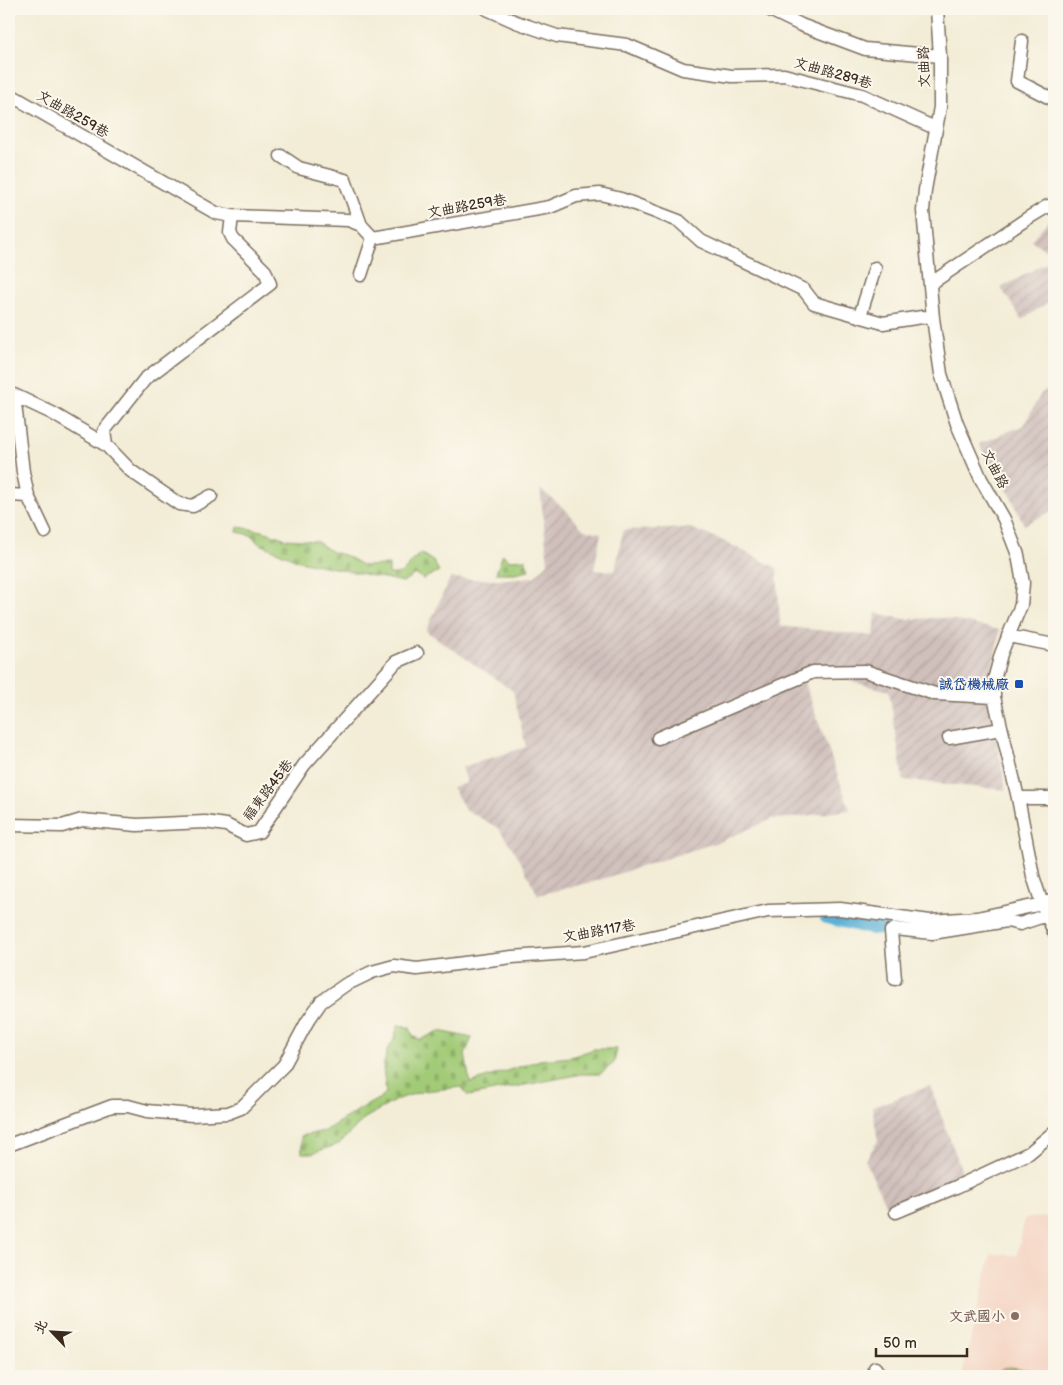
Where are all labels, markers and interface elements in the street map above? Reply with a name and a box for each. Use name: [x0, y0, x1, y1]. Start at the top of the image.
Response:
street label: 文曲路: [915, 46, 933, 88]
street label: 文曲路289巷: [792, 54, 875, 93]
street label: 文曲路259巷: [34, 87, 113, 142]
street label: 文曲路259巷: [426, 190, 509, 221]
street label: 文曲路: [978, 446, 1012, 492]
place label: 誠岱機械廠: [939, 676, 1009, 693]
marker: 誠岱機械廠: [1013, 678, 1025, 690]
street label: 福東路45巷: [239, 755, 297, 824]
street label: 文曲路117巷: [561, 916, 638, 946]
north arrow: [28, 1308, 78, 1358]
place label: 文武國小: [949, 1308, 1005, 1325]
marker: 文武國小: [1009, 1310, 1021, 1322]
text: 北: [30, 1317, 51, 1337]
scale bar: [876, 1325, 967, 1357]
text: 50 m: [883, 1334, 917, 1353]

